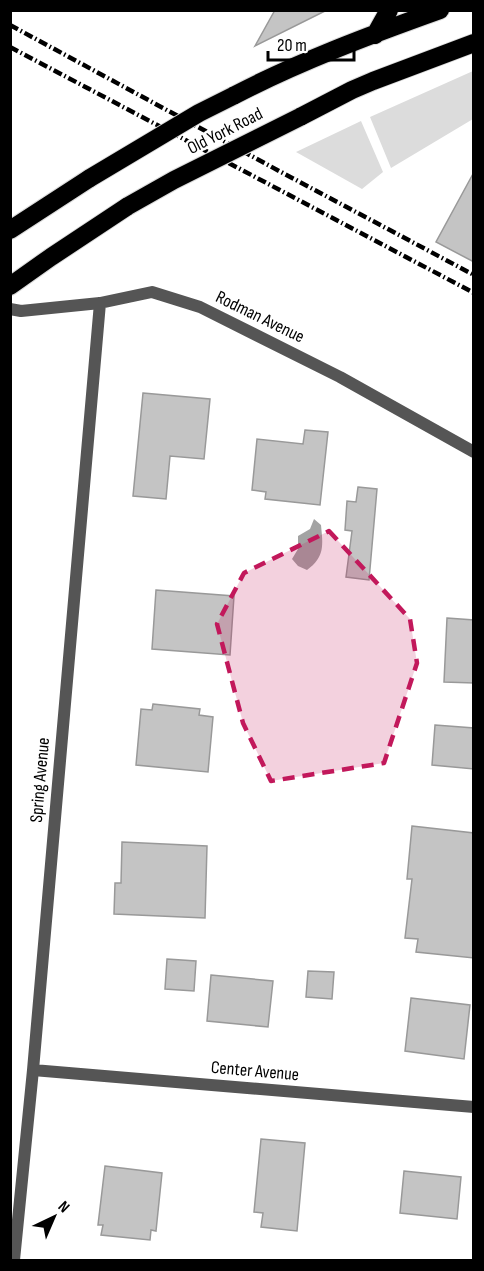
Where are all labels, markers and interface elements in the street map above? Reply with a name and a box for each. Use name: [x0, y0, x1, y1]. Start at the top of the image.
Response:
scale bar: [268, 24, 354, 62]
text: 20 m: [277, 35, 307, 56]
street label: Old York Road: [184, 103, 266, 159]
street label: Rodman Avenue: [212, 286, 308, 348]
street label: Spring Avenue: [26, 737, 54, 823]
street label: Center Avenue: [210, 1057, 300, 1085]
north arrow: [24, 1187, 84, 1247]
text: N: [54, 1197, 73, 1217]

